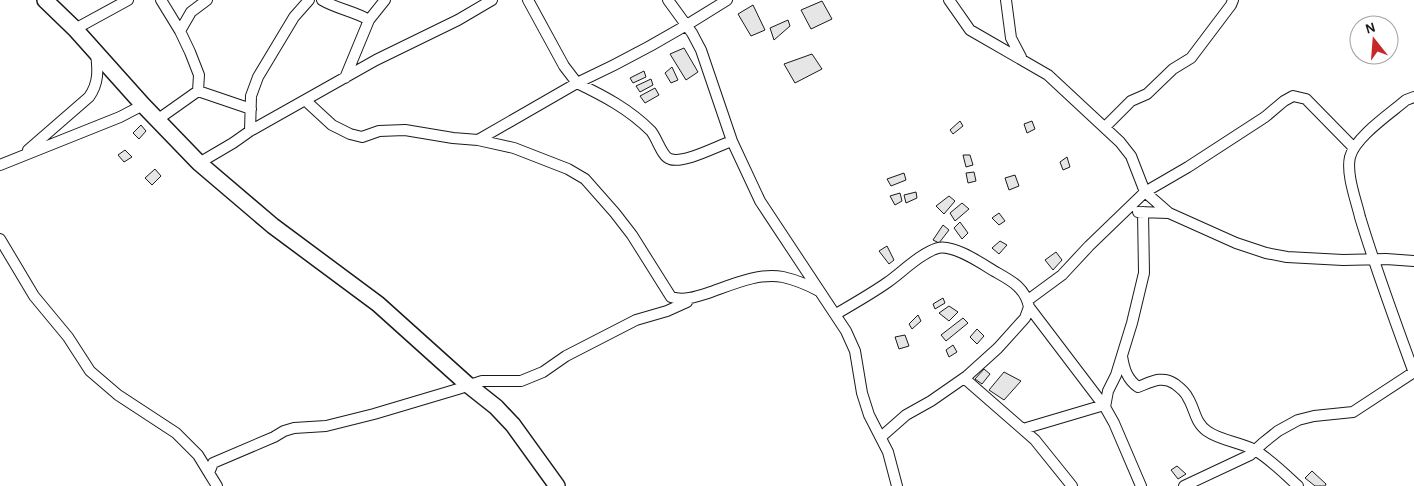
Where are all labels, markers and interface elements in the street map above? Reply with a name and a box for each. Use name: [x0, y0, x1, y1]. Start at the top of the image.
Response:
north arrow: [1349, 15, 1399, 65]
text: N: [1364, 20, 1377, 37]

